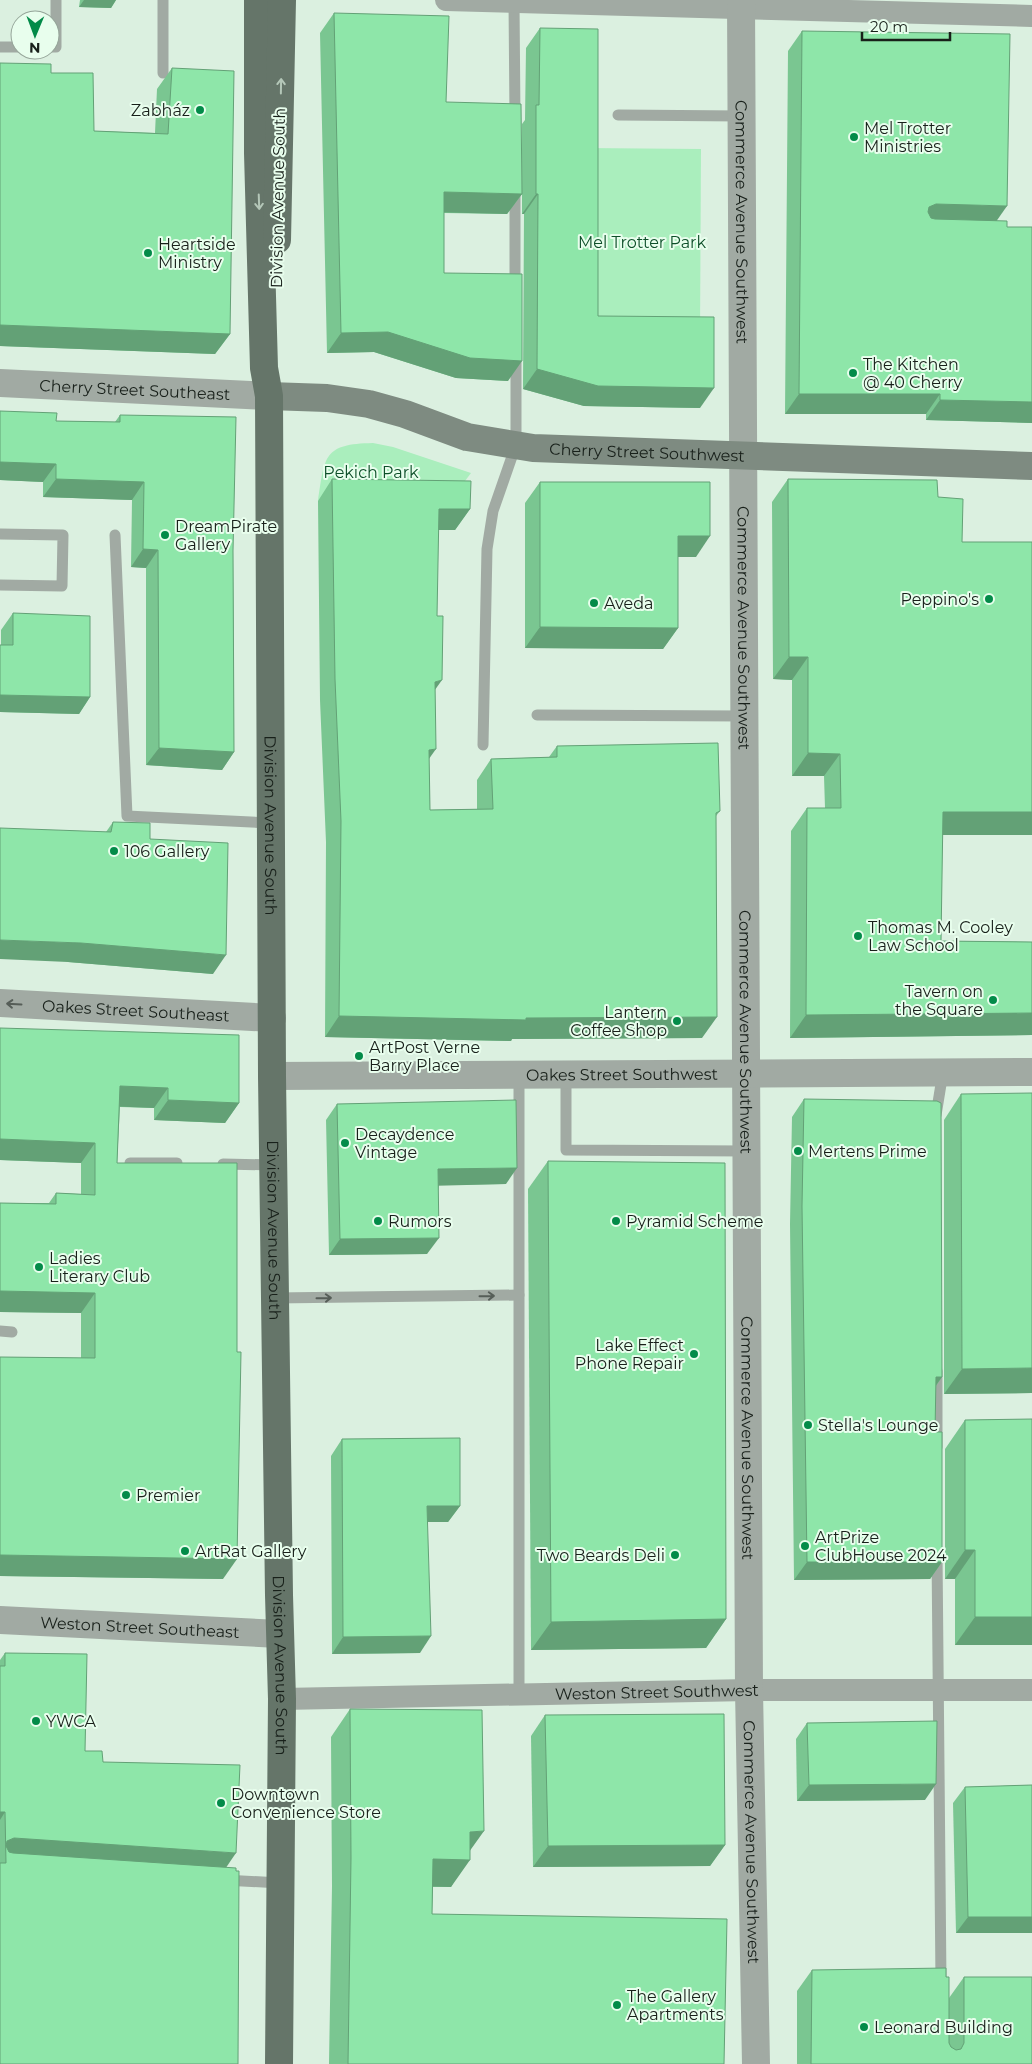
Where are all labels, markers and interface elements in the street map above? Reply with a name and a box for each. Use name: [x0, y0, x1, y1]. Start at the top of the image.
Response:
north arrow: [10, 10, 60, 60]
scale bar: [862, 10, 950, 42]
text: 20 m: [870, 17, 908, 36]
text: N: [29, 39, 41, 57]
one-way arrow: [276, 78, 285, 94]
street label: Commerce Avenue Southwest: [732, 100, 752, 344]
place label: Zabház: [131, 101, 190, 120]
marker: Zabház: [194, 104, 206, 116]
street label: Division Avenue South: [267, 108, 289, 288]
place label: Mel Trotter Ministries: [864, 119, 951, 156]
marker: Mel Trotter Ministries: [848, 131, 860, 143]
one-way arrow: [254, 193, 264, 209]
park label: Mel Trotter Park: [578, 233, 706, 252]
place label: Heartside Ministry: [158, 235, 236, 272]
marker: Heartside Ministry: [142, 247, 154, 259]
place label: The Kitchen @ 40 Cherry: [863, 355, 963, 392]
marker: The Kitchen @ 40 Cherry: [847, 367, 859, 379]
street label: Cherry Street Southeast: [39, 375, 231, 404]
street label: Cherry Street Southwest: [549, 439, 746, 465]
park label: Pekich Park: [323, 463, 419, 482]
street label: Commerce Avenue Southwest: [734, 506, 754, 750]
place label: DreamPirate Gallery: [175, 517, 277, 554]
marker: DreamPirate Gallery: [159, 529, 171, 541]
place label: Peppino's: [900, 590, 979, 609]
marker: Peppino's: [983, 593, 995, 605]
place label: Aveda: [604, 594, 653, 613]
marker: Aveda: [588, 597, 600, 609]
street label: Division Avenue South: [261, 735, 281, 916]
place label: 106 Gallery: [124, 842, 210, 861]
marker: 106 Gallery: [108, 845, 120, 857]
street label: Commerce Avenue Southwest: [736, 910, 756, 1154]
place label: Thomas M. Cooley Law School: [868, 918, 1013, 955]
marker: Thomas M. Cooley Law School: [852, 930, 864, 942]
place label: Tavern on the Square: [895, 982, 983, 1019]
marker: Tavern on the Square: [987, 994, 999, 1006]
street label: Oakes Street Southeast: [42, 996, 230, 1025]
one-way arrow: [6, 999, 22, 1008]
place label: Lantern Coffee Shop: [570, 1003, 667, 1040]
marker: Lantern Coffee Shop: [671, 1015, 683, 1027]
place label: ArtPost Verne Barry Place: [369, 1038, 480, 1075]
marker: ArtPost Verne Barry Place: [353, 1050, 365, 1062]
street label: Oakes Street Southwest: [526, 1064, 719, 1084]
place label: Decaydence Vintage: [355, 1125, 454, 1162]
marker: Decaydence Vintage: [339, 1137, 351, 1149]
street label: Division Avenue South: [263, 1140, 285, 1321]
place label: Mertens Prime: [808, 1142, 927, 1161]
marker: Mertens Prime: [792, 1145, 804, 1157]
place label: Rumors: [388, 1212, 452, 1231]
place label: Pyramid Scheme: [626, 1212, 764, 1231]
marker: Rumors: [372, 1215, 384, 1227]
marker: Pyramid Scheme: [610, 1215, 622, 1227]
place label: Ladies Literary Club: [49, 1249, 150, 1286]
marker: Ladies Literary Club: [33, 1261, 45, 1273]
one-way arrow: [478, 1291, 494, 1301]
one-way arrow: [316, 1293, 332, 1302]
street label: Commerce Avenue Southwest: [738, 1316, 758, 1560]
place label: Lake Effect Phone Repair: [575, 1336, 684, 1373]
marker: Lake Effect Phone Repair: [688, 1348, 700, 1360]
place label: Stella's Lounge: [818, 1416, 939, 1435]
marker: Stella's Lounge: [802, 1419, 814, 1431]
place label: Premier: [136, 1486, 200, 1505]
marker: Premier: [120, 1489, 132, 1501]
place label: ArtPrize ClubHouse 2024: [815, 1528, 947, 1565]
marker: ArtPrize ClubHouse 2024: [799, 1540, 811, 1552]
place label: ArtRat Gallery: [195, 1542, 307, 1561]
marker: ArtRat Gallery: [179, 1545, 191, 1557]
place label: Two Beards Deli: [537, 1546, 665, 1565]
marker: Two Beards Deli: [669, 1549, 681, 1561]
street label: Division Avenue South: [269, 1575, 292, 1756]
street label: Weston Street Southeast: [40, 1613, 240, 1642]
street label: Weston Street Southwest: [555, 1680, 759, 1703]
place label: YWCA: [46, 1712, 96, 1731]
marker: YWCA: [30, 1715, 42, 1727]
street label: Commerce Avenue Southwest: [740, 1720, 764, 1965]
place label: Downtown Convenience Store: [231, 1785, 381, 1822]
marker: Downtown Convenience Store: [215, 1797, 227, 1809]
place label: The Gallery Apartments: [627, 1987, 724, 2024]
marker: The Gallery Apartments: [611, 1999, 623, 2011]
place label: Leonard Building: [874, 2018, 1013, 2037]
marker: Leonard Building: [858, 2021, 870, 2033]

